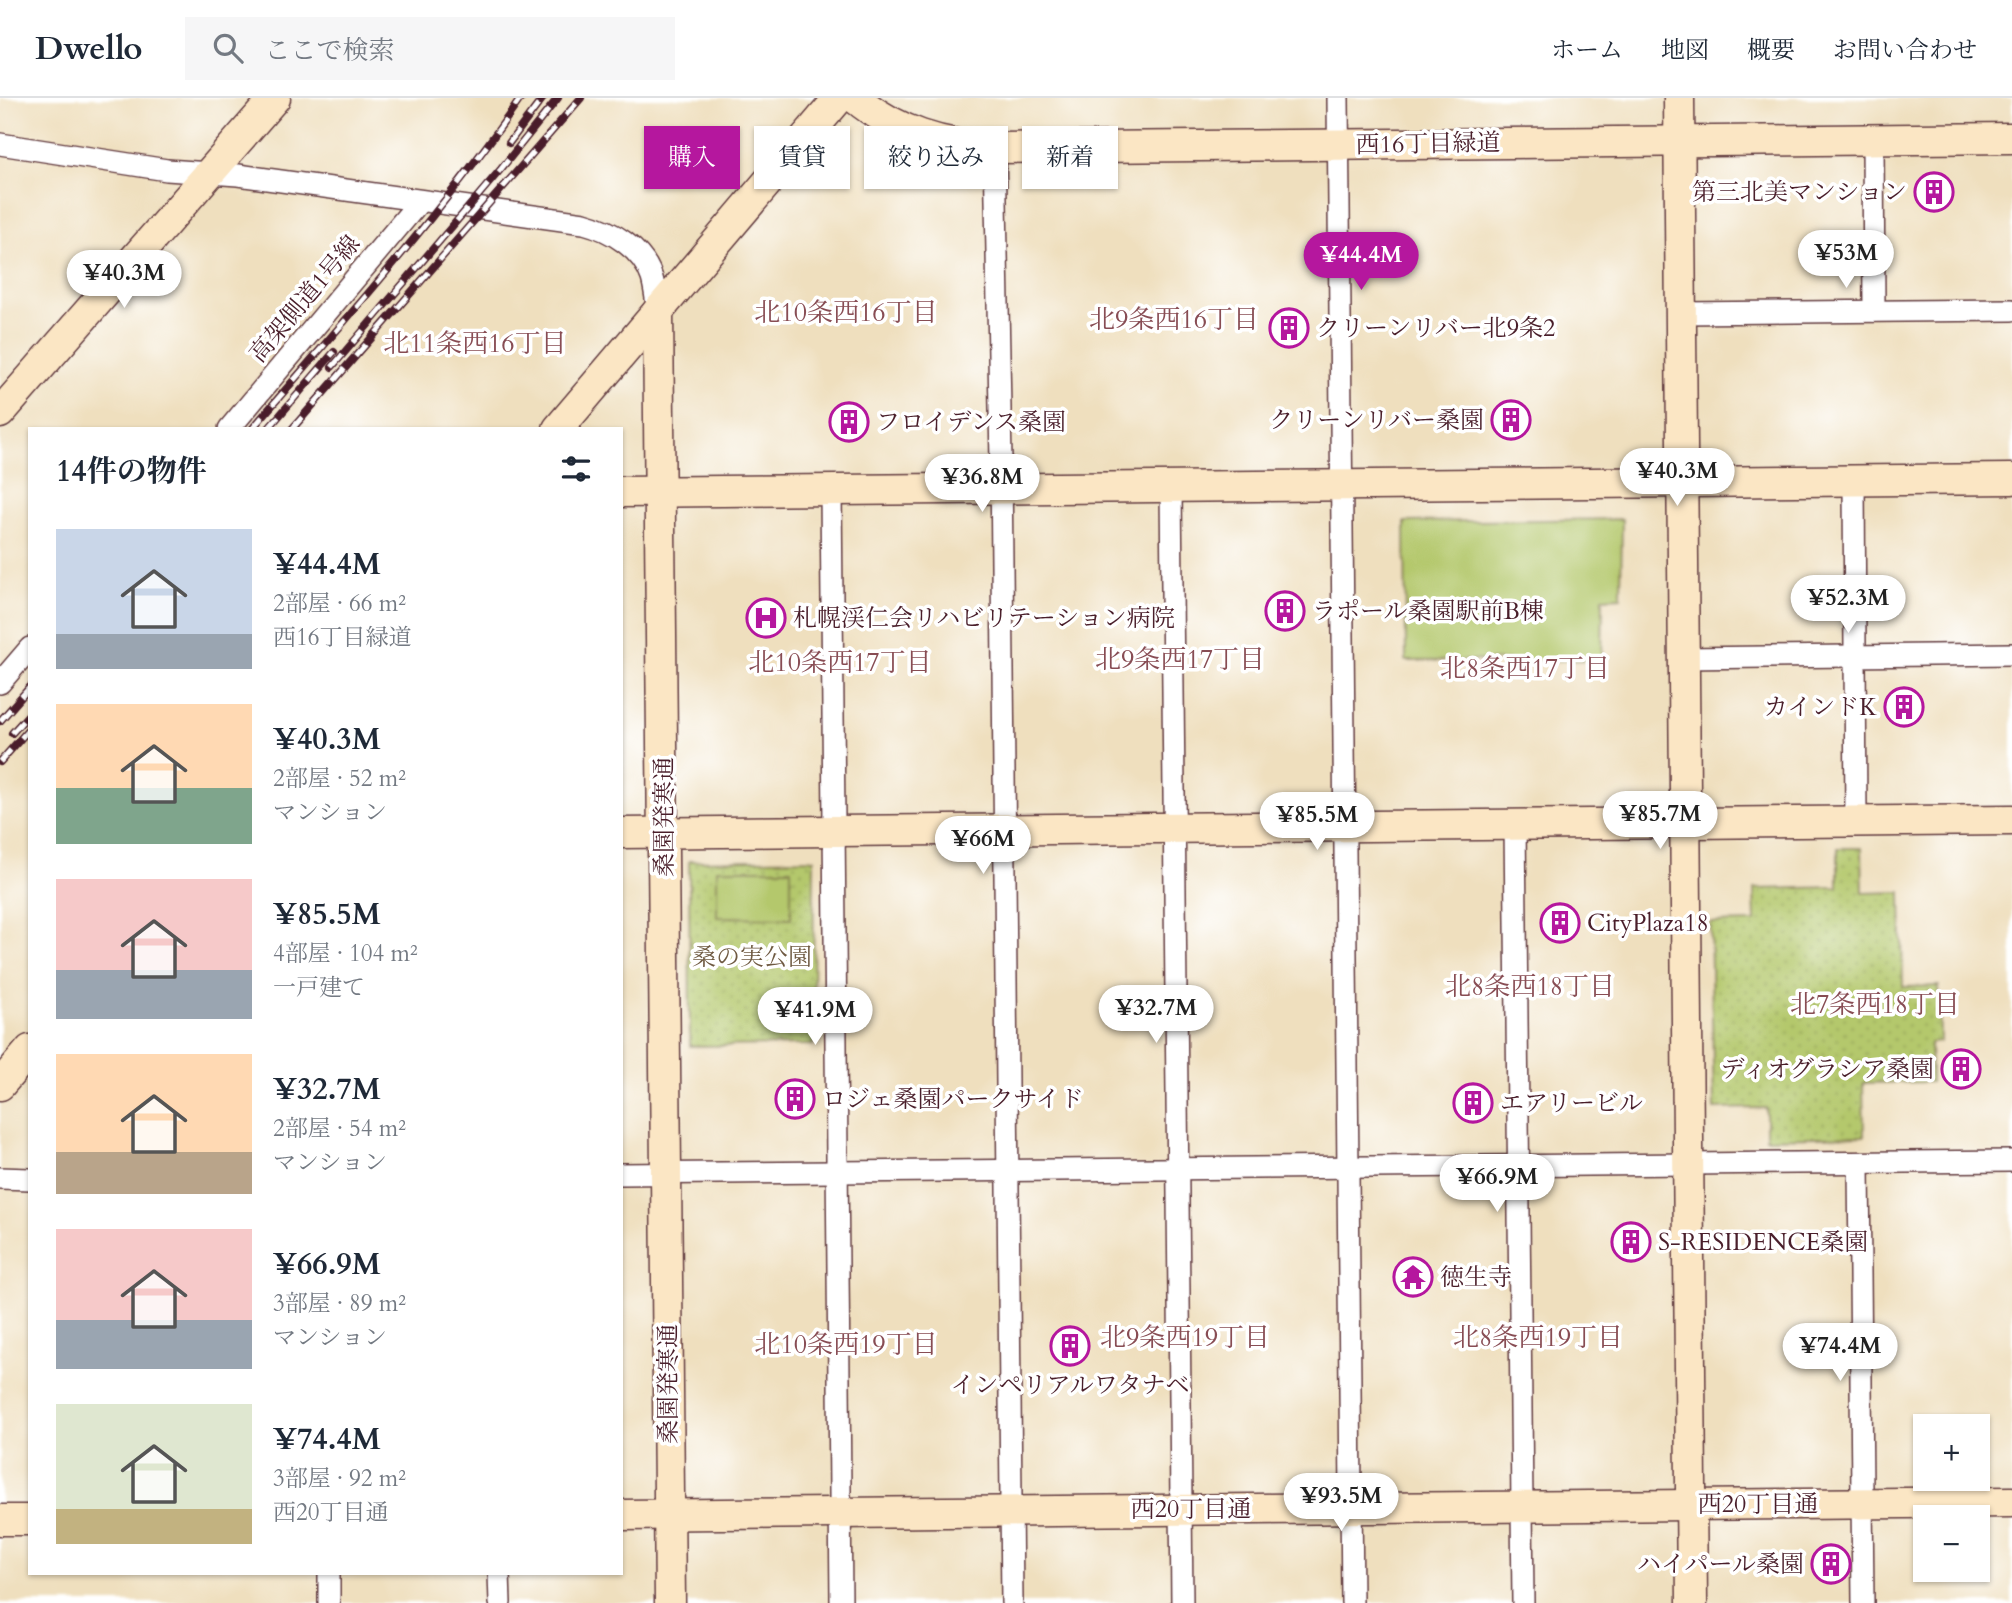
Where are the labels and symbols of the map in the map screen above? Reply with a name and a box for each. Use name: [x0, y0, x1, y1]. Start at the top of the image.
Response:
street label: 西16丁目緑道: [1355, 126, 1501, 162]
building icon: 第三北美マンション: [1913, 171, 1955, 213]
place label: 第三北美マンション: [1692, 176, 1907, 209]
street label: 高架側道1号線: [242, 229, 368, 369]
pin: ¥53M: [1805, 230, 1887, 290]
pin: ¥44.4M: [1304, 232, 1418, 292]
pin: ¥40.3M: [67, 250, 181, 310]
district label: 北10条西16丁目: [754, 295, 938, 330]
district label: 北9条西16丁目: [1089, 302, 1259, 337]
building icon: クリーンリバー北9条2: [1268, 307, 1310, 349]
place label: クリーンリバー北9条2: [1316, 312, 1555, 345]
district label: 北11条西16丁目: [383, 326, 567, 361]
building icon: クリーンリバー桑園: [1490, 399, 1532, 441]
building icon: フロイデンス桑園: [828, 401, 870, 443]
place label: クリーンリバー桑園: [1269, 404, 1484, 437]
place label: フロイデンス桑園: [876, 406, 1066, 439]
pin: ¥40.3M: [1620, 448, 1734, 508]
pin: ¥36.8M: [925, 454, 1039, 514]
pin: ¥52.3M: [1791, 575, 1905, 635]
building icon: ラポール桑園駅前B棟: [1264, 590, 1306, 632]
place label: ラポール桑園駅前B棟: [1312, 595, 1544, 628]
hospital icon: 札幌渓仁会リハビリテーション病院: [745, 597, 787, 639]
place label: 札幌渓仁会リハビリテーション病院: [793, 602, 1175, 635]
district label: 北9条西17丁目: [1095, 642, 1265, 677]
district label: 北10条西17丁目: [748, 645, 932, 680]
district label: 北8条西17丁目: [1440, 651, 1610, 686]
building icon: カインドK: [1883, 686, 1925, 728]
place label: カインドK: [1764, 691, 1877, 724]
street label: 桑園発寒通: [648, 757, 681, 877]
pin: ¥85.5M: [1260, 792, 1374, 852]
pin: ¥85.7M: [1603, 792, 1717, 851]
pin: ¥66M: [942, 816, 1024, 876]
building icon: CityPlaza18: [1539, 902, 1581, 944]
place label: CityPlaza18: [1587, 907, 1709, 940]
park label: 桑の実公園: [692, 941, 812, 974]
district label: 北8条西18丁目: [1445, 969, 1615, 1004]
pin: ¥32.7M: [1099, 986, 1213, 1045]
district label: 北7条西18丁目: [1790, 987, 1960, 1022]
pin: ¥41.9M: [758, 988, 872, 1047]
building icon: ディオグラシア桑園: [1940, 1048, 1982, 1090]
place label: ディオグラシア桑園: [1720, 1053, 1934, 1086]
building icon: ロジェ桑園パークサイド: [774, 1078, 816, 1120]
building icon: エアリービル: [1452, 1082, 1494, 1124]
place label: ロジェ桑園パークサイド: [822, 1083, 1084, 1116]
place label: エアリービル: [1500, 1087, 1643, 1120]
pin: ¥66.9M: [1440, 1154, 1554, 1214]
building icon: S-RESIDENCE桑園: [1610, 1221, 1652, 1263]
place label: S-RESIDENCE桑園: [1658, 1226, 1868, 1259]
temple icon: 徳生寺: [1392, 1256, 1434, 1298]
place label: 徳生寺: [1440, 1261, 1512, 1294]
district label: 北9条西19丁目: [1100, 1320, 1270, 1355]
district label: 北8条西19丁目: [1453, 1320, 1623, 1355]
street label: 桑園発寒通: [652, 1324, 685, 1444]
pin: ¥74.4M: [1783, 1324, 1897, 1383]
building icon: インペリアルワタナベ: [1049, 1325, 1091, 1367]
district label: 北10条西19丁目: [754, 1327, 938, 1362]
place label: インペリアルワタナベ: [951, 1369, 1189, 1402]
pin: ¥93.5M: [1284, 1474, 1398, 1533]
street label: 西20丁目通: [1698, 1488, 1818, 1521]
street label: 西20丁目通: [1131, 1493, 1251, 1526]
building icon: ハイパール桑園: [1810, 1543, 1852, 1585]
place label: ハイパール桑園: [1637, 1548, 1804, 1581]

